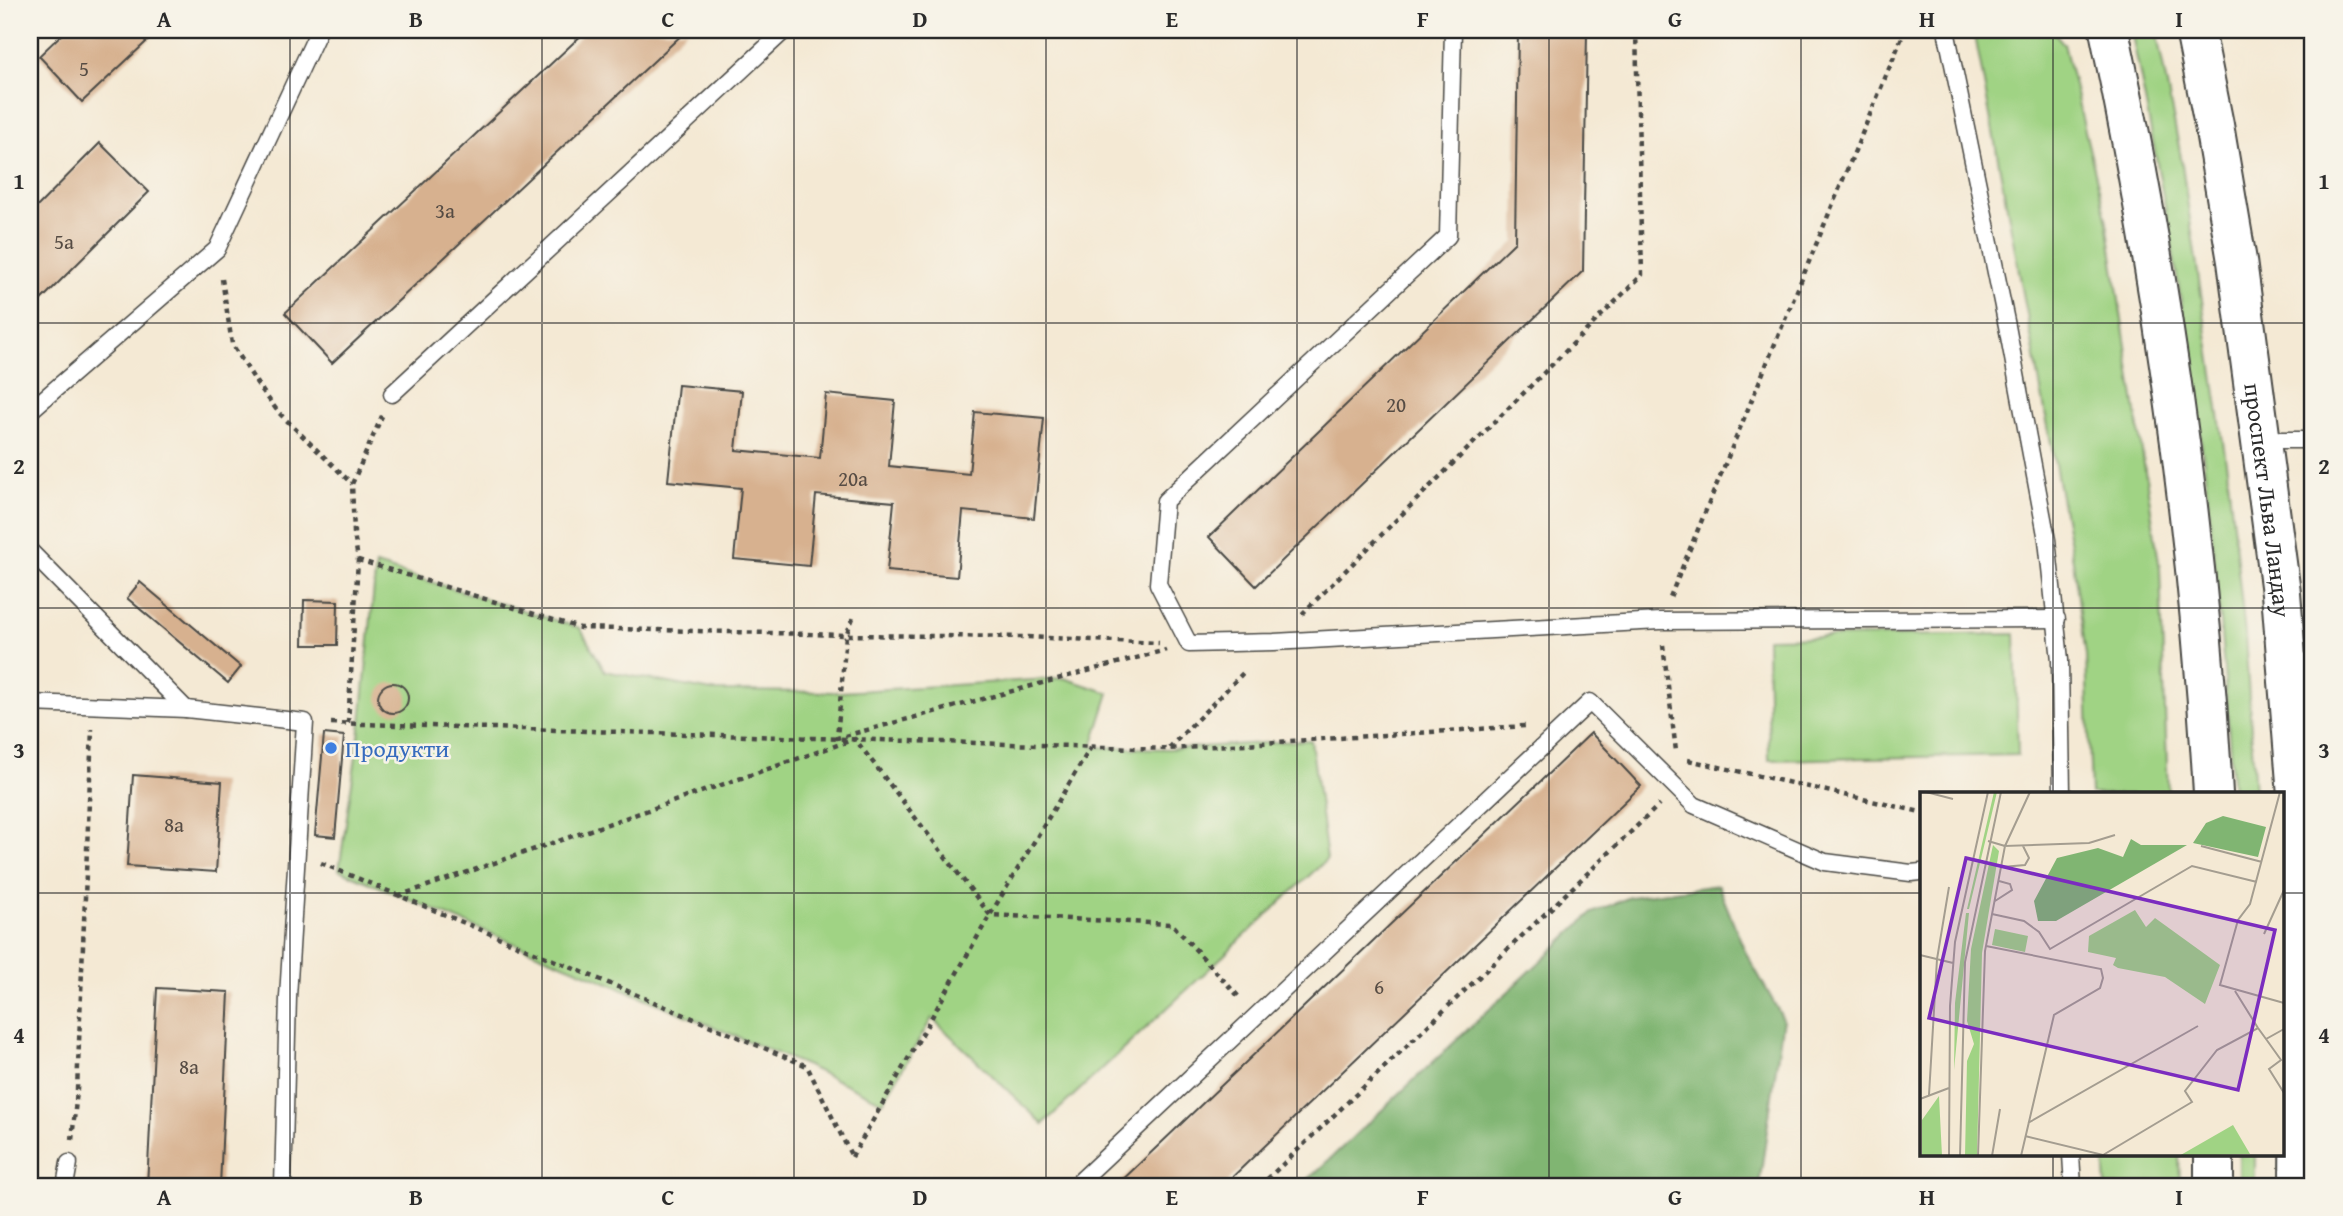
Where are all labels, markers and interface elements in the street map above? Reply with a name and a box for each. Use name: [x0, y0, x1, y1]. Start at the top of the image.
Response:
text: A: [157, 2, 172, 35]
text: B: [409, 2, 423, 35]
text: C: [661, 2, 675, 35]
text: D: [913, 2, 928, 35]
text: E: [1166, 2, 1178, 35]
text: F: [1417, 2, 1429, 35]
text: G: [1668, 2, 1682, 35]
text: H: [1919, 2, 1935, 35]
text: I: [2175, 2, 2183, 35]
house number: 5: [79, 53, 89, 84]
text: 1: [13, 164, 25, 197]
text: 1: [2318, 164, 2330, 197]
house number: 3а: [435, 195, 455, 226]
house number: 5а: [54, 226, 74, 257]
street label: проспект Льва Ландау: [2236, 381, 2300, 619]
house number: 20: [1386, 389, 1406, 420]
text: 2: [13, 449, 25, 482]
text: 2: [2318, 449, 2330, 482]
house number: 20а: [838, 463, 868, 494]
place label: Продукти: [345, 731, 449, 766]
text: 3: [13, 733, 25, 766]
text: 3: [2318, 733, 2330, 766]
marker: Продукти: [323, 740, 339, 756]
inset map: [1920, 792, 2284, 1156]
house number: 8а: [164, 809, 184, 840]
house number: 6: [1374, 971, 1384, 1002]
text: 4: [13, 1018, 25, 1051]
text: 4: [2318, 1018, 2330, 1051]
house number: 8а: [179, 1051, 199, 1082]
text: A: [157, 1180, 172, 1213]
text: B: [409, 1180, 423, 1213]
text: C: [661, 1180, 675, 1213]
text: D: [913, 1180, 928, 1213]
text: E: [1166, 1180, 1178, 1213]
text: F: [1417, 1180, 1429, 1213]
text: G: [1668, 1180, 1682, 1213]
text: H: [1919, 1180, 1935, 1213]
text: I: [2175, 1180, 2183, 1213]

